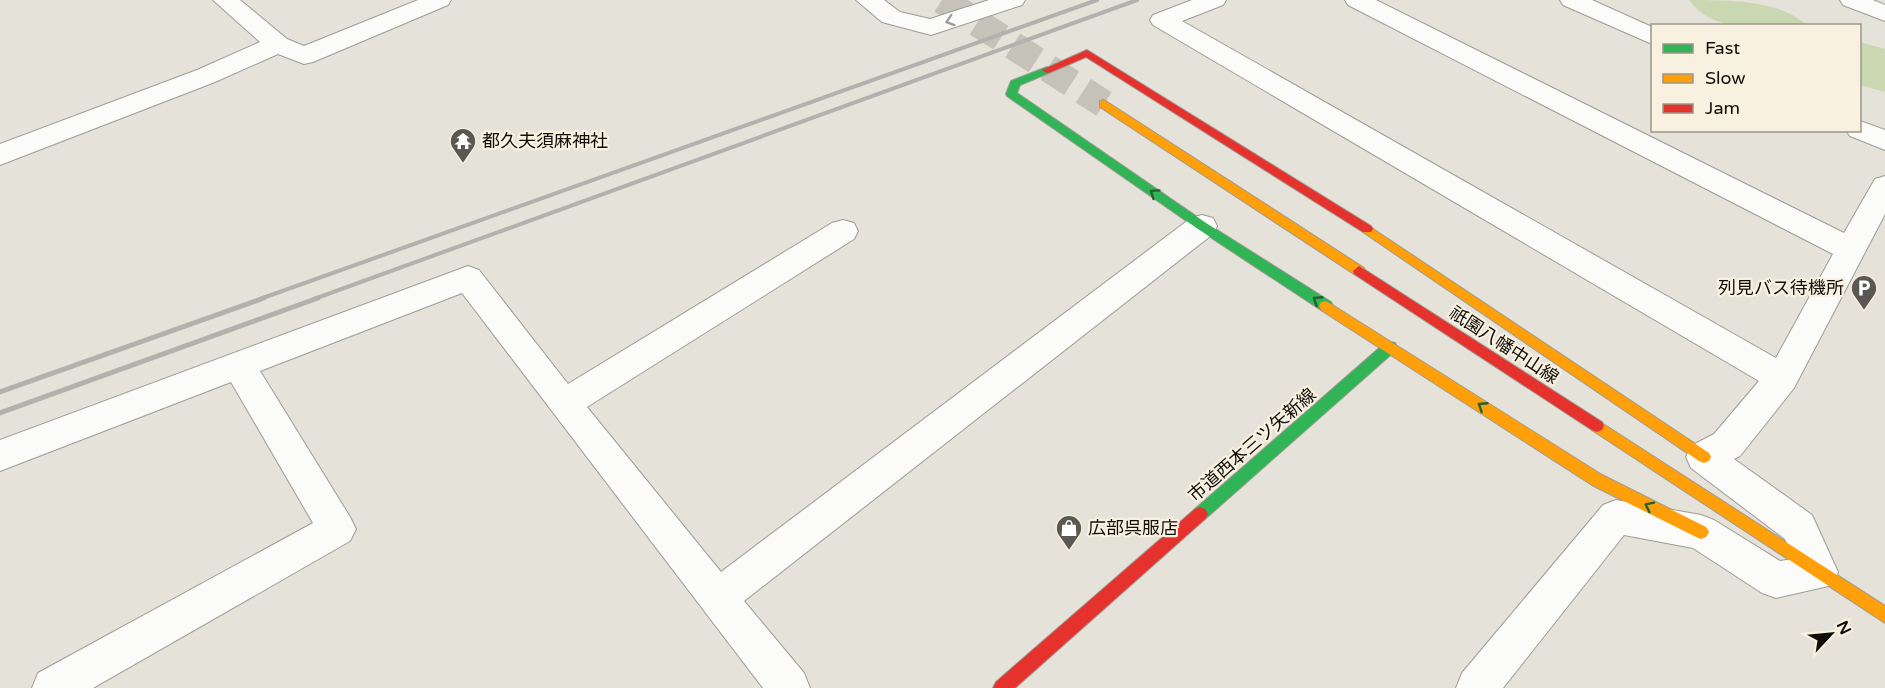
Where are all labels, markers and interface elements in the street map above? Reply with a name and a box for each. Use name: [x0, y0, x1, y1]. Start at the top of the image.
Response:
one-way arrow: [945, 13, 956, 26]
legend: [1651, 24, 1861, 132]
text: Fast: [1705, 37, 1740, 59]
text: Slow: [1705, 67, 1746, 89]
text: Jam: [1705, 97, 1740, 119]
temple icon: 都久夫須麻神社: [448, 126, 478, 164]
place label: 都久夫須麻神社: [482, 130, 608, 152]
one-way arrow: [1150, 189, 1161, 200]
parking icon: 列見バス待機所: [1849, 273, 1879, 311]
place label: 列見バス待機所: [1718, 277, 1844, 299]
one-way arrow: [1313, 297, 1324, 308]
street label: 祇園八幡中山線: [1445, 301, 1563, 389]
street label: 市道西本三ツ矢新線: [1184, 384, 1320, 506]
one-way arrow: [1477, 402, 1488, 413]
one-way arrow: [1644, 501, 1655, 513]
shop icon: 広部呉服店: [1054, 513, 1084, 551]
place label: 広部呉服店: [1088, 517, 1178, 539]
north arrow: [1801, 604, 1861, 664]
text: N: [1832, 618, 1855, 638]

